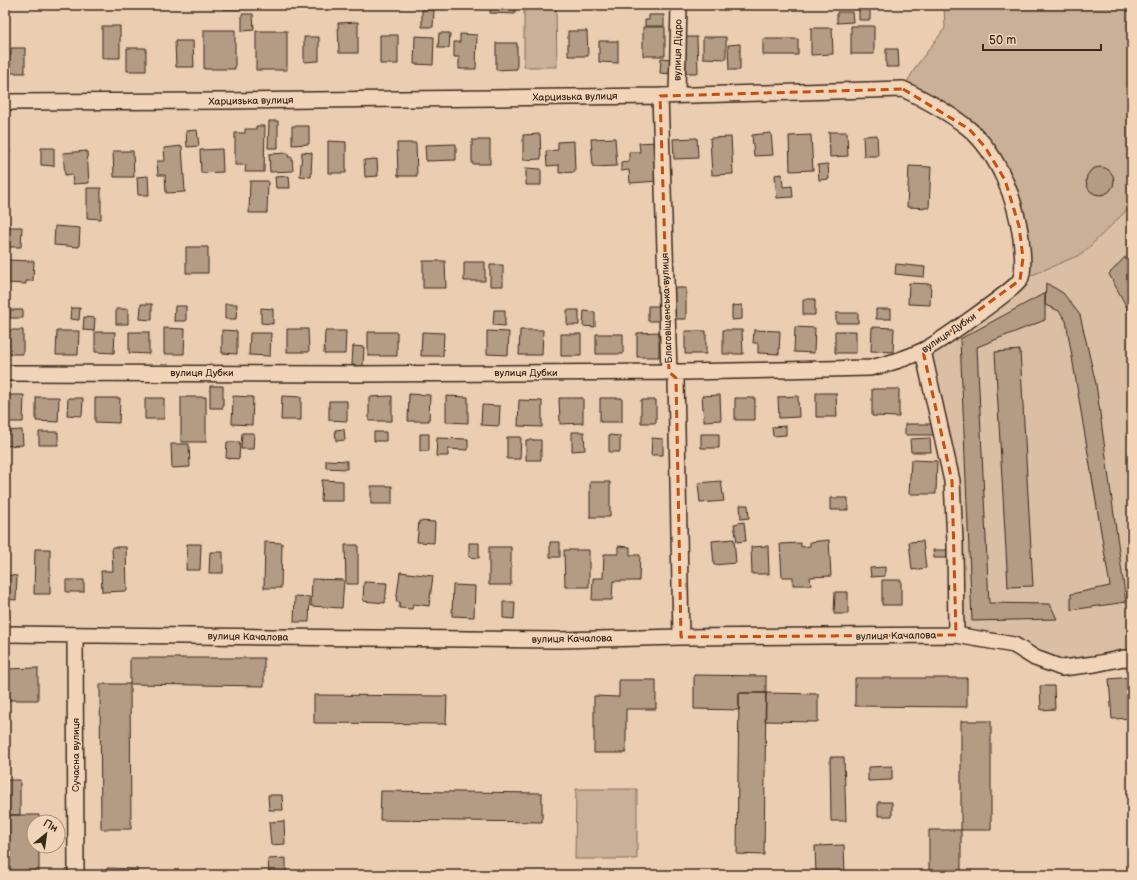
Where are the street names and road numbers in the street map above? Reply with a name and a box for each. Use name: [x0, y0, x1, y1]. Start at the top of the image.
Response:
street label: вулиця Дідро: [671, 19, 685, 81]
street label: Харцизька вулиця: [532, 90, 618, 104]
street label: Харцизька вулиця: [208, 94, 294, 108]
street label: Благовіщенська вулиця: [659, 252, 675, 364]
street label: вулиця Дубки: [919, 310, 979, 356]
street label: вулиця Дубки: [170, 367, 234, 379]
street label: вулиця Дубки: [494, 367, 558, 379]
street label: вулиця Качалова: [856, 629, 937, 643]
street label: вулиця Качалова: [208, 630, 289, 644]
street label: вулиця Качалова: [532, 632, 613, 646]
street label: Сучасна вулиця: [70, 717, 82, 792]

